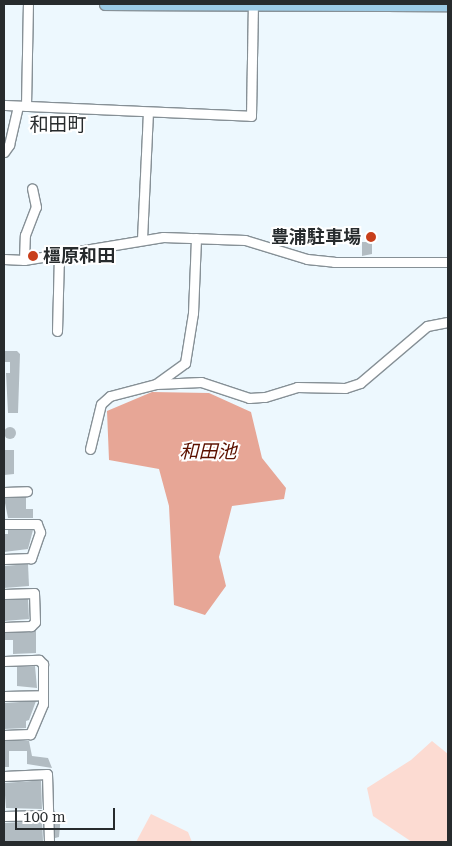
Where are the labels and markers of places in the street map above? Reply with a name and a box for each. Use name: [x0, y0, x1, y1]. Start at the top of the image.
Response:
place label: 豊浦駐車場: [271, 226, 361, 248]
marker: 豊浦駐車場: [365, 231, 377, 243]
place label: 橿原和田: [43, 245, 115, 267]
marker: 橿原和田: [27, 250, 39, 262]

